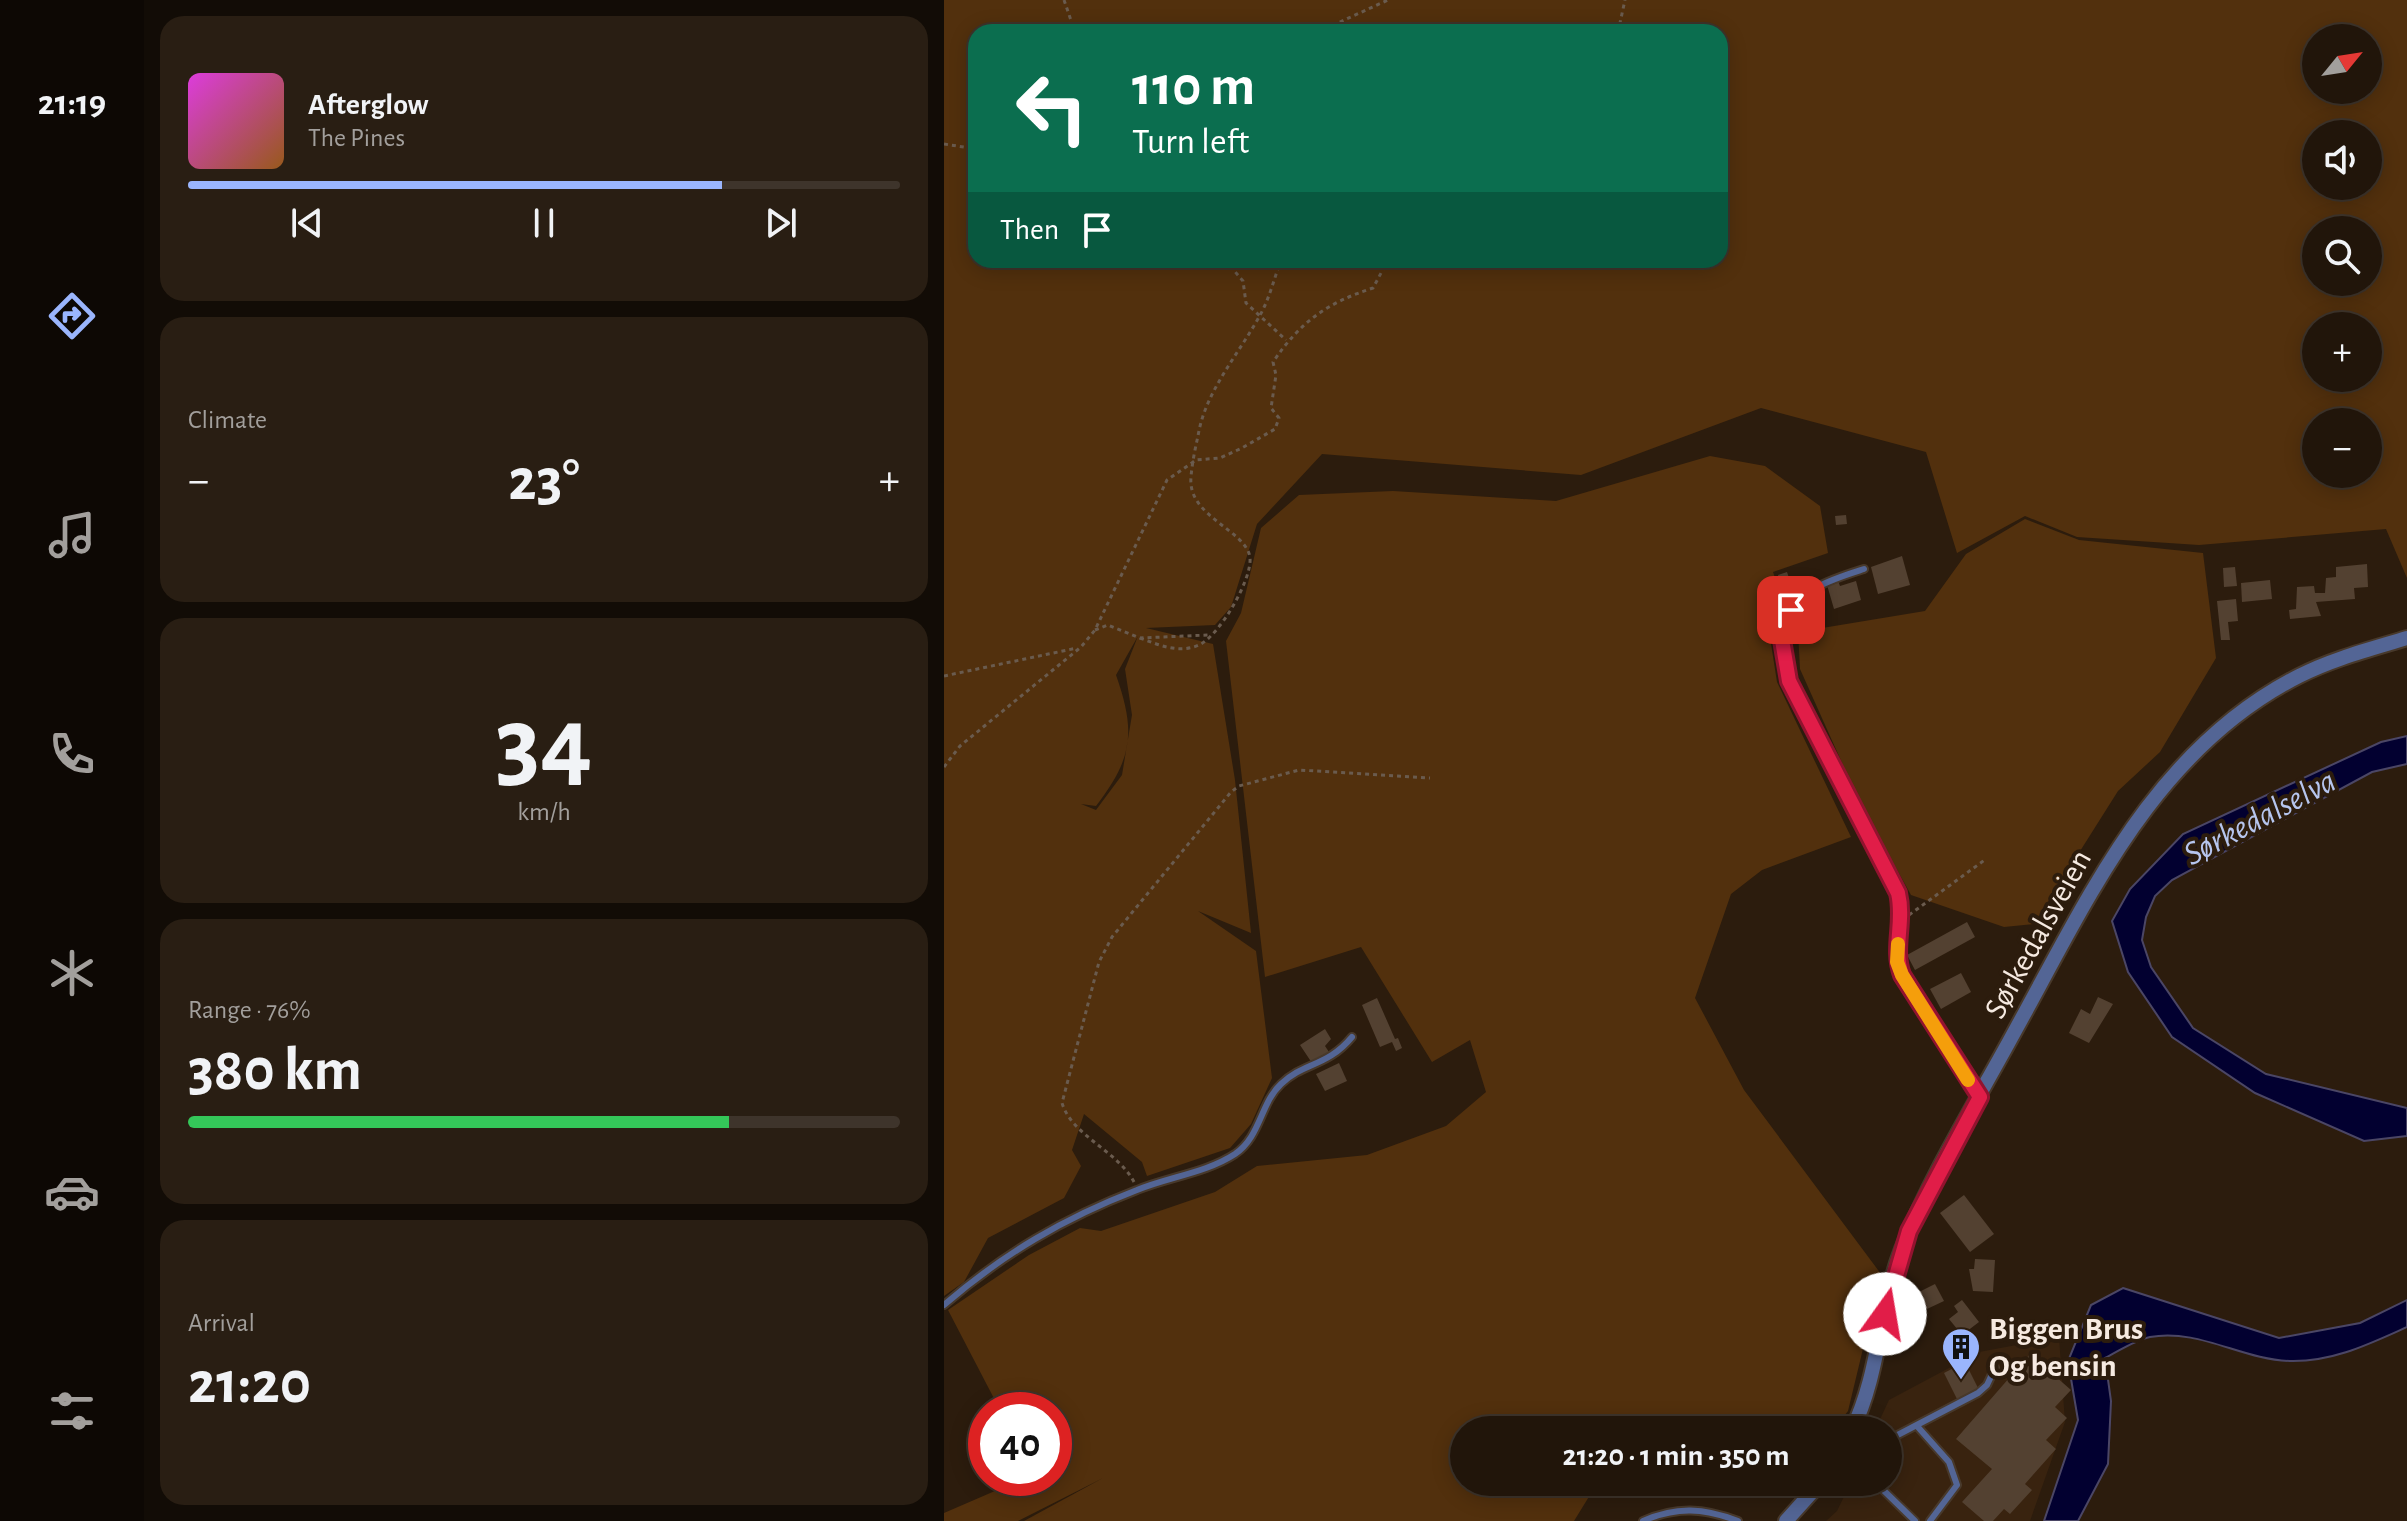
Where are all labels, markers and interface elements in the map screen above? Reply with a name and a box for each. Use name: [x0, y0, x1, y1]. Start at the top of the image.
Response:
north arrow: [2302, 24, 2382, 104]
map controls: [2302, 24, 2382, 488]
icon: left: [1000, 56, 1104, 160]
text: 110 m: [1132, 59, 1255, 115]
text: 21:19: [38, 85, 106, 121]
text: Afterglow: [308, 90, 429, 120]
button: sound: [2302, 120, 2382, 200]
text: Turn left: [1132, 124, 1249, 160]
text: The Pines: [308, 125, 405, 151]
icon: previous: [285, 201, 329, 245]
icon: pause: [522, 201, 566, 245]
icon: next: [759, 201, 803, 245]
icon: arrive: [1075, 208, 1119, 252]
text: Then: [1000, 215, 1059, 245]
button: search: [2302, 216, 2382, 296]
icon: directions: [44, 288, 100, 344]
button: +: [2302, 312, 2382, 392]
text: Climate: [188, 407, 267, 433]
button: −: [2302, 408, 2382, 488]
text: 23°: [508, 451, 580, 511]
text: −: [188, 459, 209, 503]
text: +: [879, 459, 900, 503]
icon: music: [44, 507, 100, 563]
pin: [1757, 576, 1825, 644]
icon: arrive: [1769, 588, 1813, 632]
text: 34: [495, 693, 593, 797]
icon: phone: [44, 726, 100, 782]
water label: Sørkedalselva: [2178, 764, 2342, 872]
text: km/h: [517, 799, 571, 825]
street label: Sørkedalsveien: [1979, 844, 2097, 1024]
icon: climate: [44, 945, 100, 1001]
text: Range · 76%: [188, 997, 311, 1023]
text: 380 km: [188, 1041, 362, 1101]
icon: car: [44, 1164, 100, 1220]
position arrow: [1843, 1272, 1927, 1356]
text: Arrival: [188, 1310, 255, 1336]
place label: Biggen Brus Og bensin: [1989, 1313, 2143, 1382]
building icon: Biggen Brus Og bensin: [1940, 1326, 1982, 1381]
text: 21:20: [188, 1354, 311, 1414]
icon: filters: [44, 1383, 100, 1439]
speed limit sign: 40: [968, 1392, 1072, 1496]
text: 21:20 · 1 min · 350 m: [1563, 1441, 1789, 1471]

